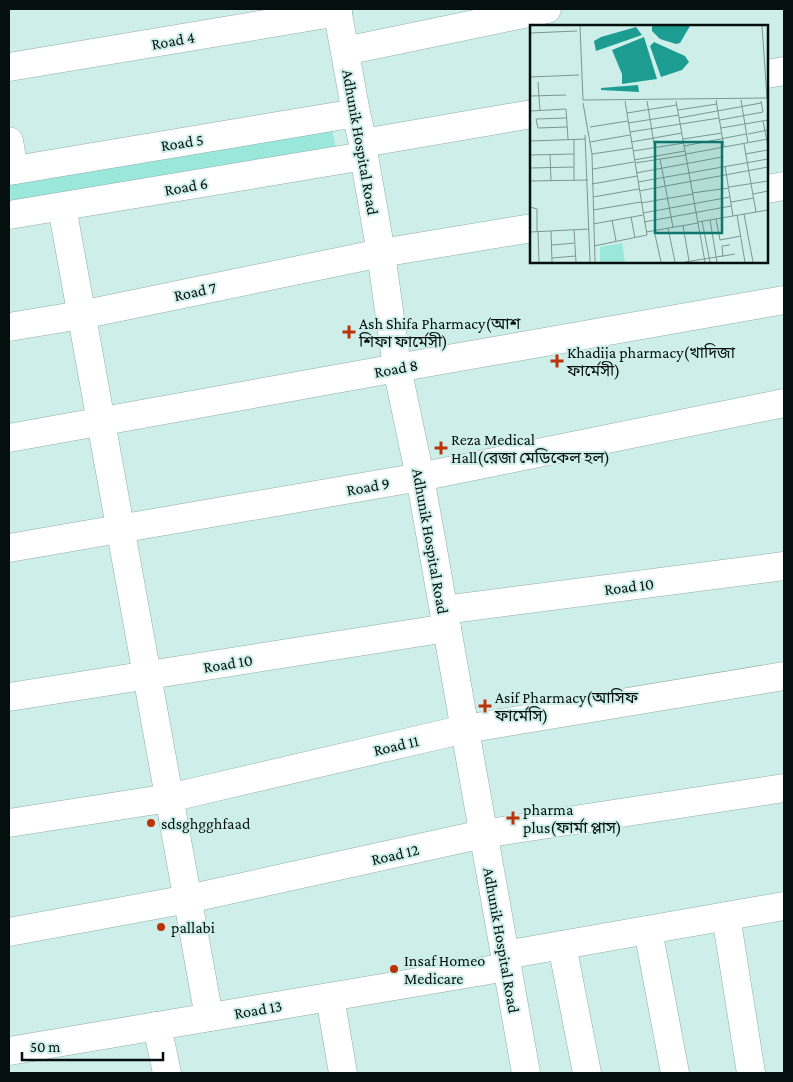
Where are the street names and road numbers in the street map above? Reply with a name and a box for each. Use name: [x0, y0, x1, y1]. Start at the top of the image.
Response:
street label: Road 4: [150, 28, 196, 53]
street label: Adhunik Hospital Road: [338, 68, 382, 217]
street label: Road 5: [160, 131, 205, 154]
street label: Road 6: [163, 174, 209, 199]
street label: Road 7: [172, 279, 218, 304]
street label: Road 8: [373, 356, 419, 381]
street label: Adhunik Hospital Road: [408, 467, 452, 616]
street label: Road 9: [345, 474, 391, 499]
street label: Road 10: [603, 575, 655, 598]
street label: Road 10: [202, 651, 254, 676]
street label: Road 11: [372, 732, 420, 759]
street label: Road 12: [370, 841, 421, 868]
street label: Adhunik Hospital Road: [479, 866, 523, 1015]
street label: Road 13: [233, 997, 283, 1022]

